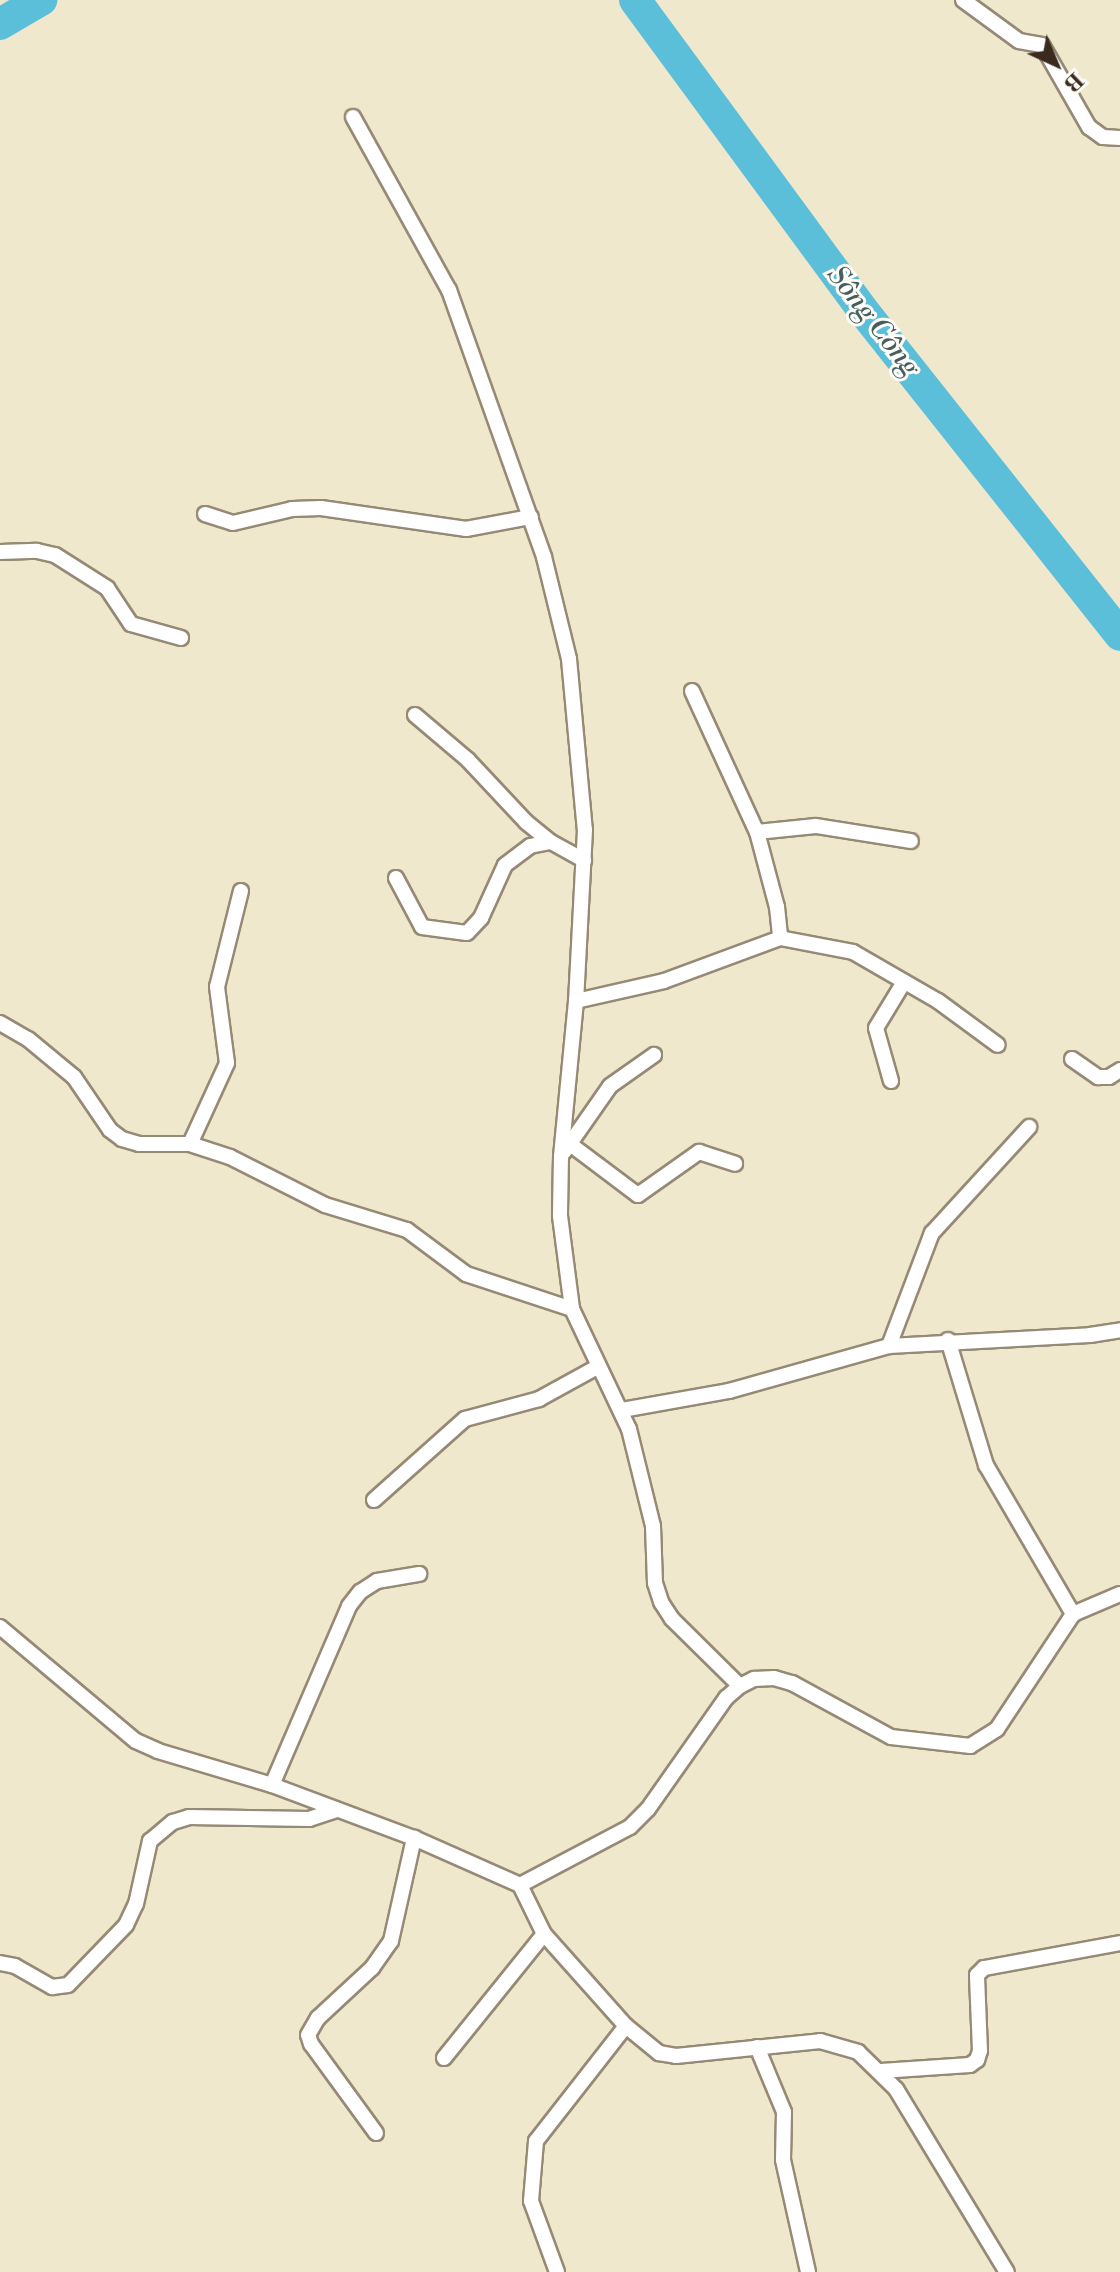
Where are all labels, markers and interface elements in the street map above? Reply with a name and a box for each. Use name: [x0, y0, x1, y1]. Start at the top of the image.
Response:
north arrow: [1016, 24, 1096, 104]
text: B: [1058, 66, 1088, 97]
water label: Sông Công: [819, 259, 927, 383]

